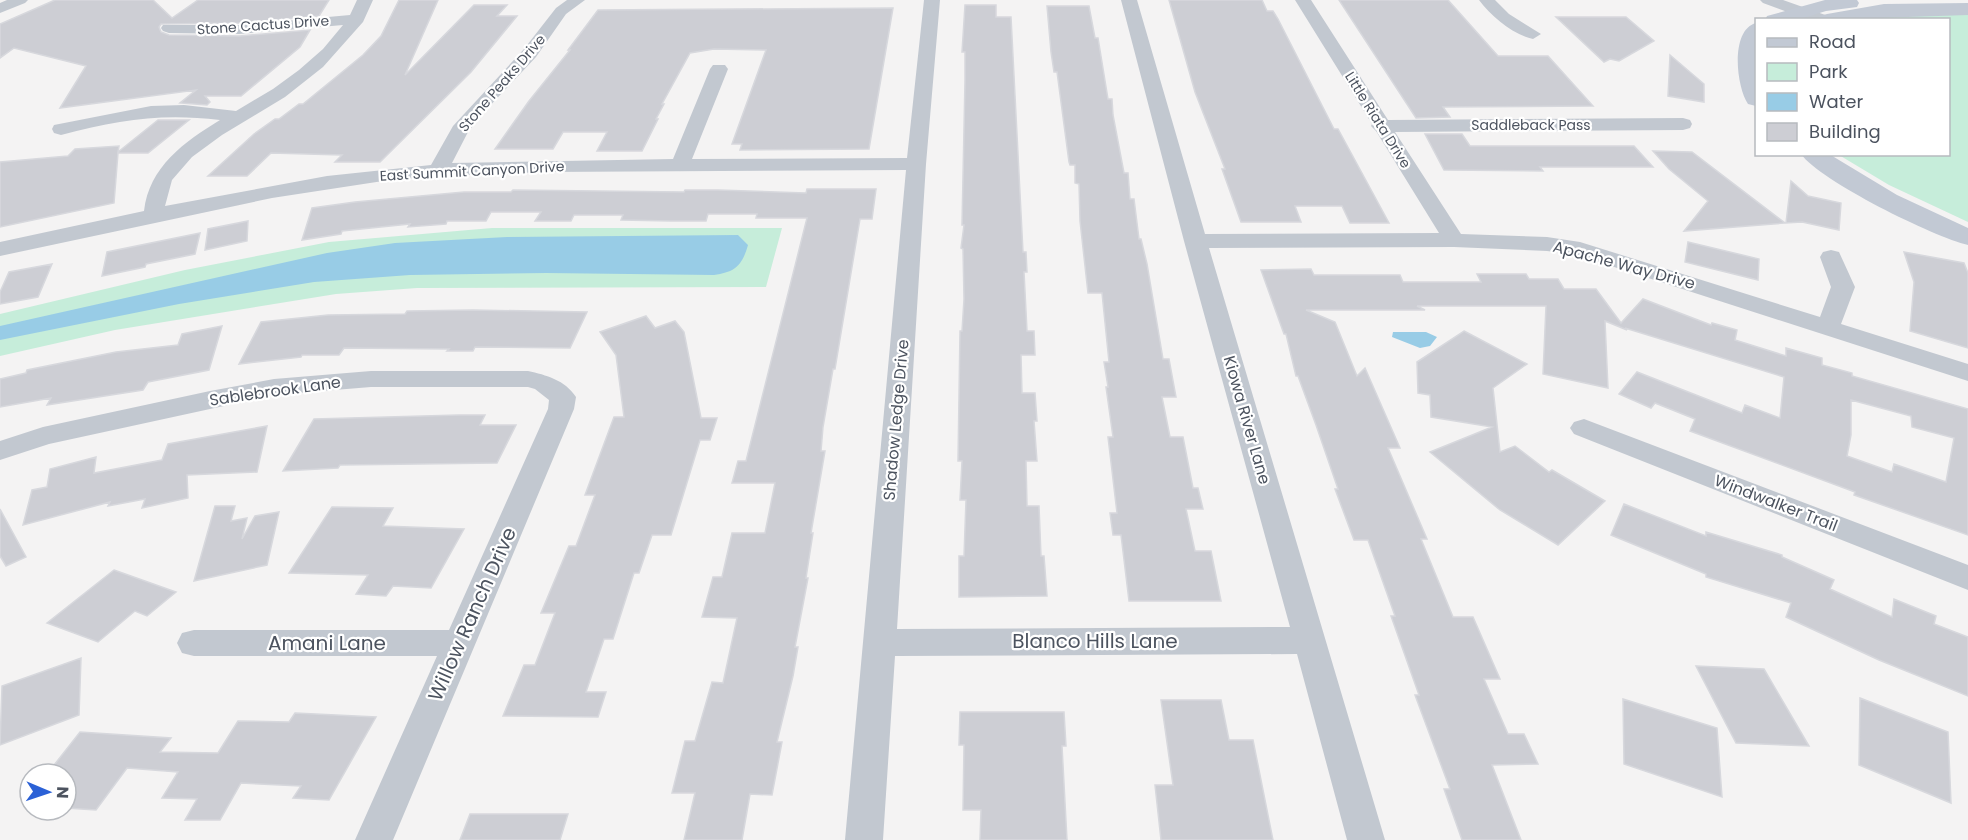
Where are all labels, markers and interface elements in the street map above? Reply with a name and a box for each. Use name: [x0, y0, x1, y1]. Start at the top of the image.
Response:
street label: Stone Cactus Drive: [196, 10, 330, 40]
legend: [1755, 18, 1950, 156]
text: Road: [1809, 29, 1856, 54]
street label: Stone Peaks Drive: [454, 30, 550, 136]
text: Park: [1809, 59, 1848, 84]
street label: Little Riata Drive: [1340, 68, 1416, 172]
text: Water: [1809, 89, 1863, 114]
street label: Saddleback Pass: [1471, 115, 1591, 135]
text: Building: [1809, 119, 1881, 144]
street label: East Summit Canyon Drive: [379, 156, 565, 186]
street label: Apache Way Drive: [1550, 235, 1698, 295]
street label: Shadow Ledge Drive: [877, 338, 915, 502]
street label: Kiowa River Lane: [1218, 353, 1276, 487]
street label: Sablebrook Lane: [208, 370, 342, 412]
street label: Windwalker Trail: [1711, 469, 1841, 537]
street label: Willow Ranch Drive: [421, 523, 523, 705]
street label: Blanco Hills Lane: [1012, 627, 1178, 655]
street label: Amani Lane: [268, 629, 386, 657]
north arrow: [18, 762, 78, 822]
text: N: [51, 786, 74, 799]

